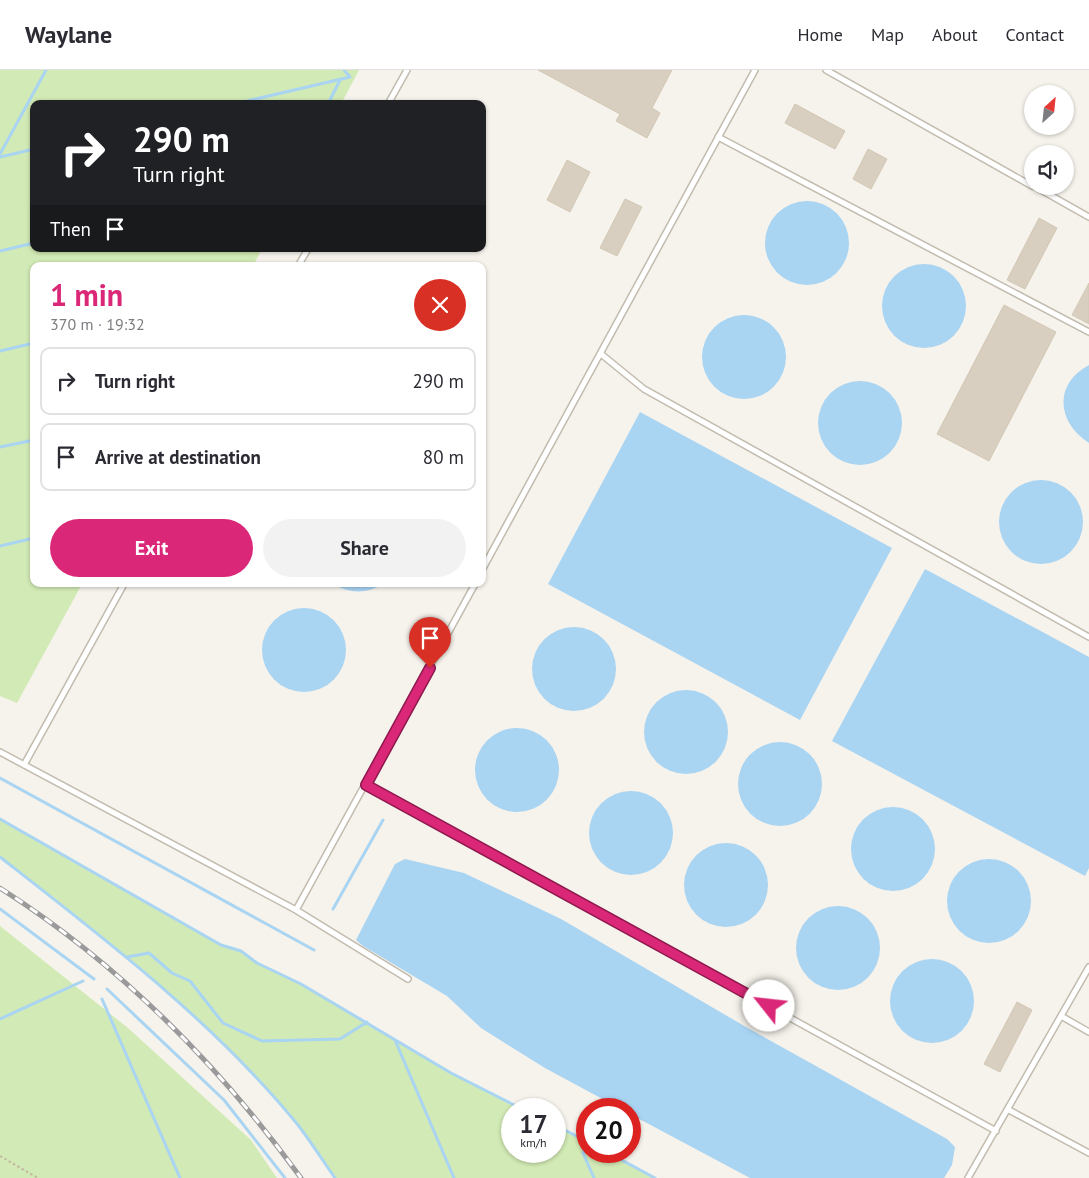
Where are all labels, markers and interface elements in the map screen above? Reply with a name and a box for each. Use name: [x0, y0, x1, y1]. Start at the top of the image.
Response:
text: Waylane: [25, 19, 112, 50]
text: Home: [797, 23, 843, 46]
text: Map: [871, 23, 904, 46]
text: About: [932, 23, 978, 46]
text: Contact: [1006, 23, 1064, 46]
north arrow: [1024, 85, 1074, 135]
map controls: [1024, 85, 1074, 195]
text: 290 m: [133, 116, 230, 162]
icon: right: [50, 120, 115, 185]
button: sound: [1024, 145, 1074, 195]
text: Turn right: [133, 160, 225, 188]
icon: arrive: [101, 215, 129, 243]
text: Then: [50, 217, 91, 241]
text: 1 min: [50, 275, 123, 314]
button: close: [414, 279, 466, 331]
text: 370 m · 19:32: [50, 314, 145, 334]
icon: right: [52, 367, 80, 395]
text: Turn right: [95, 369, 175, 393]
text: 290 m: [412, 369, 464, 393]
icon: arrive: [52, 443, 80, 471]
text: Arrive at destination: [95, 445, 261, 469]
text: 80 m: [423, 445, 464, 469]
button: Exit: [50, 519, 253, 577]
button: Share: [263, 519, 466, 577]
pin: [409, 617, 451, 668]
icon: arrive: [416, 624, 444, 652]
position arrow: [742, 979, 794, 1031]
speed limit sign: 20: [576, 1098, 641, 1163]
text: 17: [519, 1108, 548, 1140]
text: km/h: [520, 1135, 547, 1150]

